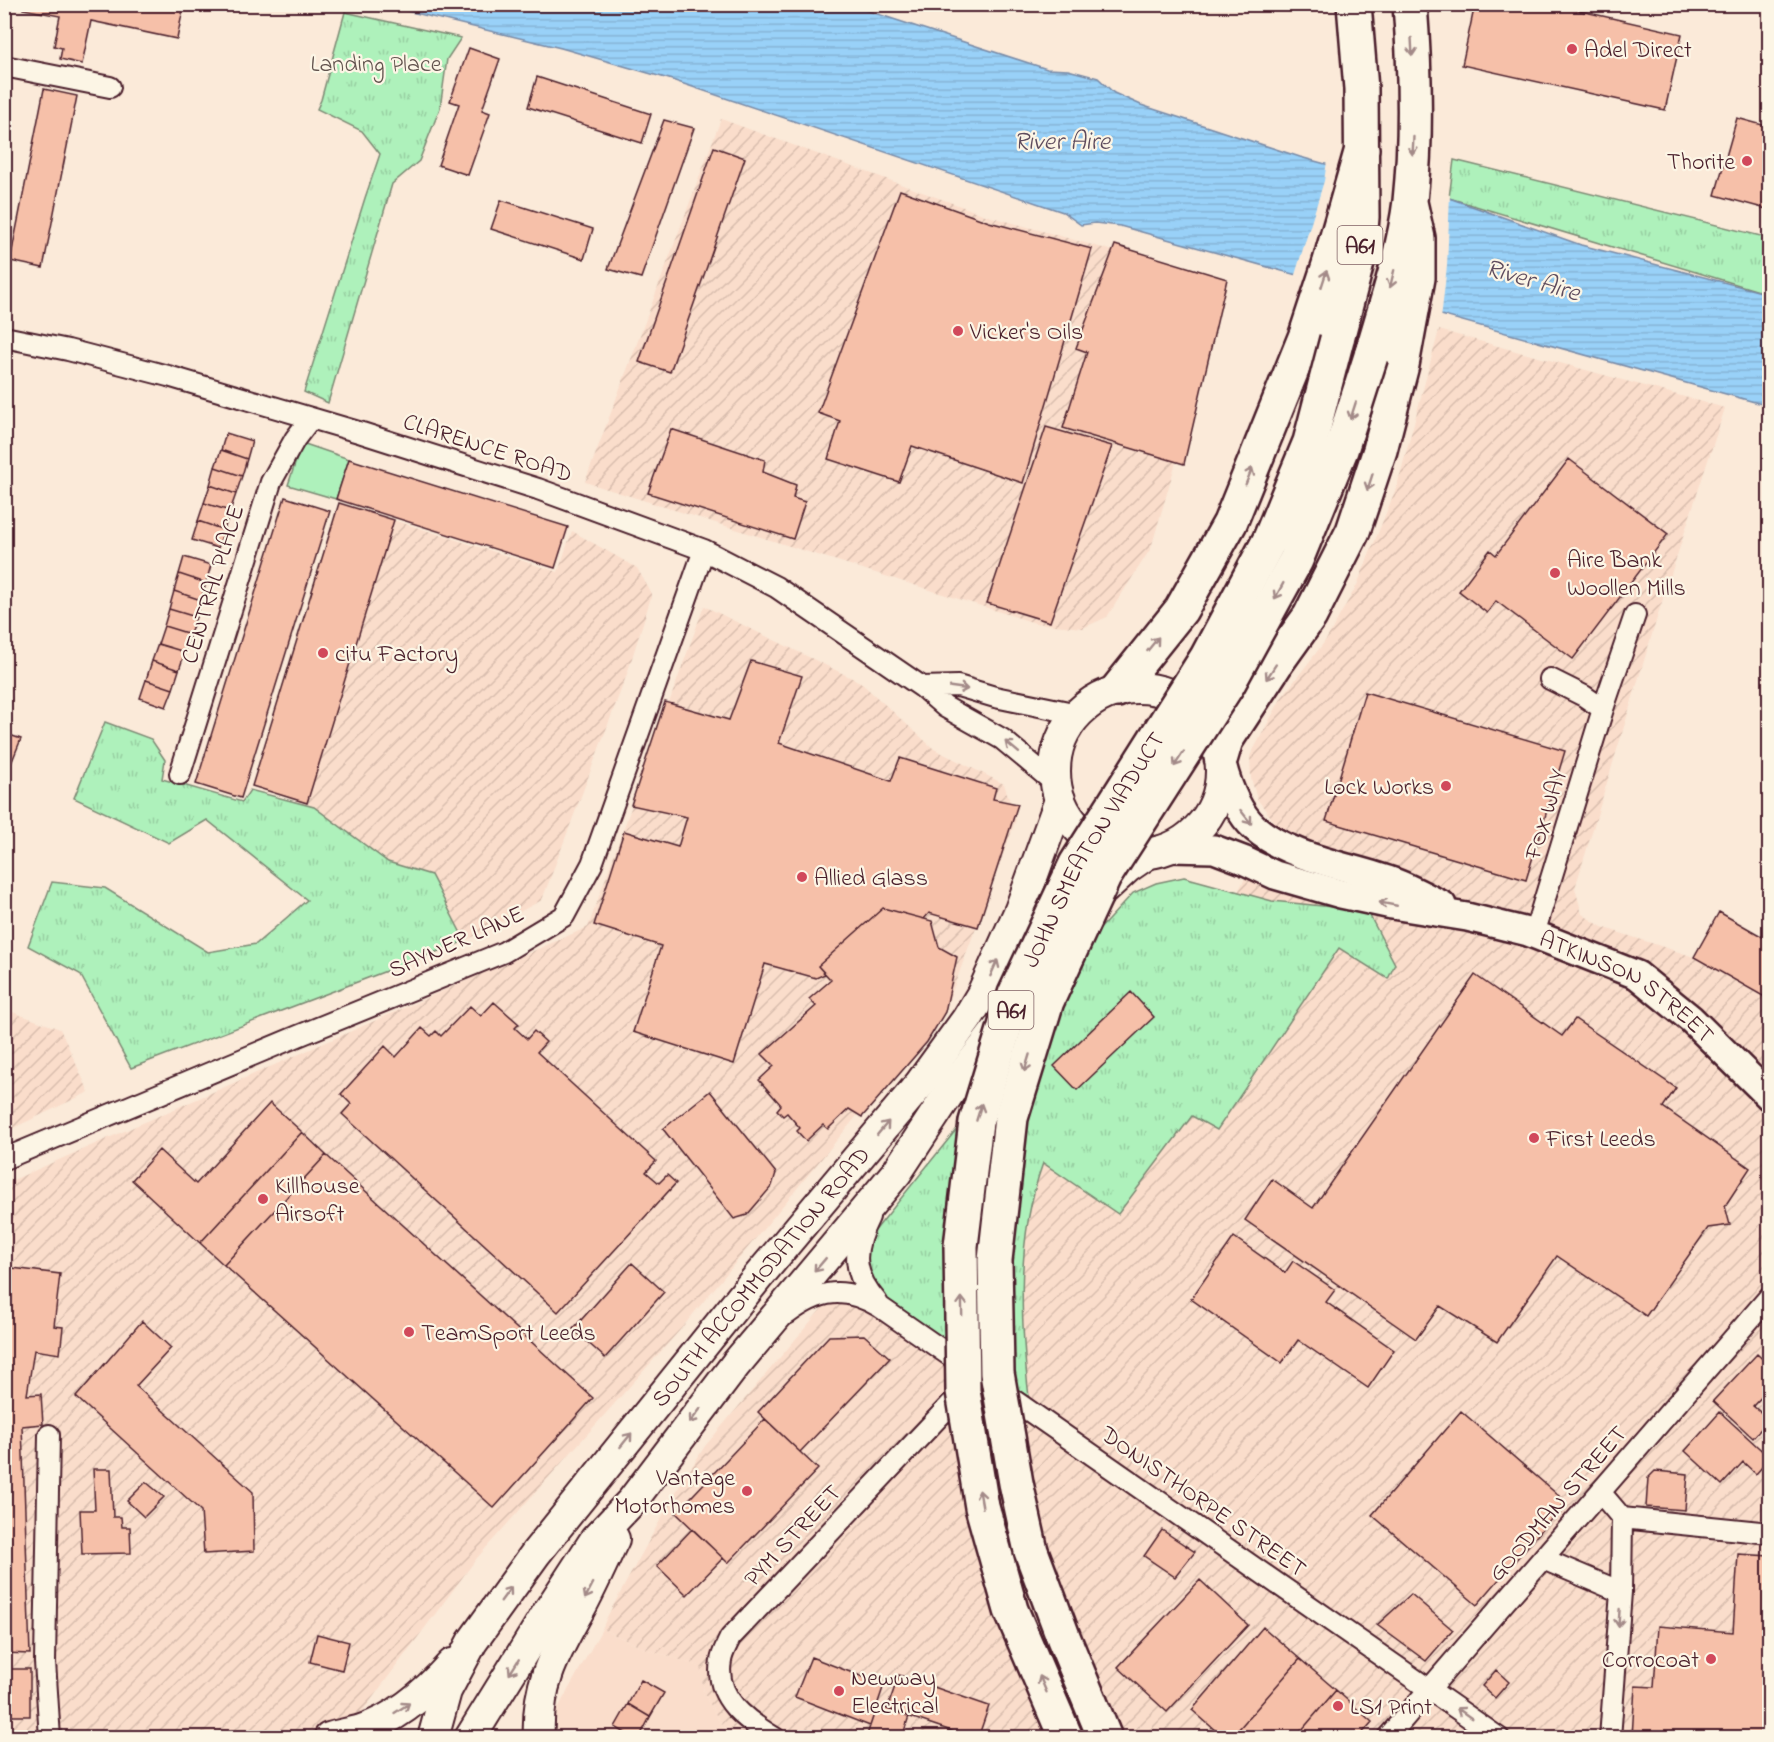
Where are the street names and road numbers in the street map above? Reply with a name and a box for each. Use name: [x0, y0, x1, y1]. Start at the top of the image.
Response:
road number: A61: [1338, 226, 1382, 264]
street label: CLARENCE ROAD: [398, 405, 576, 493]
street label: CENTRAL PLACE: [174, 501, 255, 668]
street label: JOHN SMEATON VIADUCT: [1015, 726, 1175, 974]
street label: FOX WAY: [1517, 765, 1578, 865]
street label: SAYNER LANE: [383, 898, 531, 989]
street label: ATKINSON STREET: [1533, 923, 1721, 1053]
road number: A61: [988, 991, 1034, 1029]
street label: SOUTH ACCOMMODATION ROAD: [644, 1140, 880, 1416]
street label: DONISTHORPE STREET: [1092, 1418, 1313, 1588]
street label: GOODMAN STREET: [1481, 1419, 1637, 1590]
street label: PYM STREET: [737, 1477, 851, 1596]

